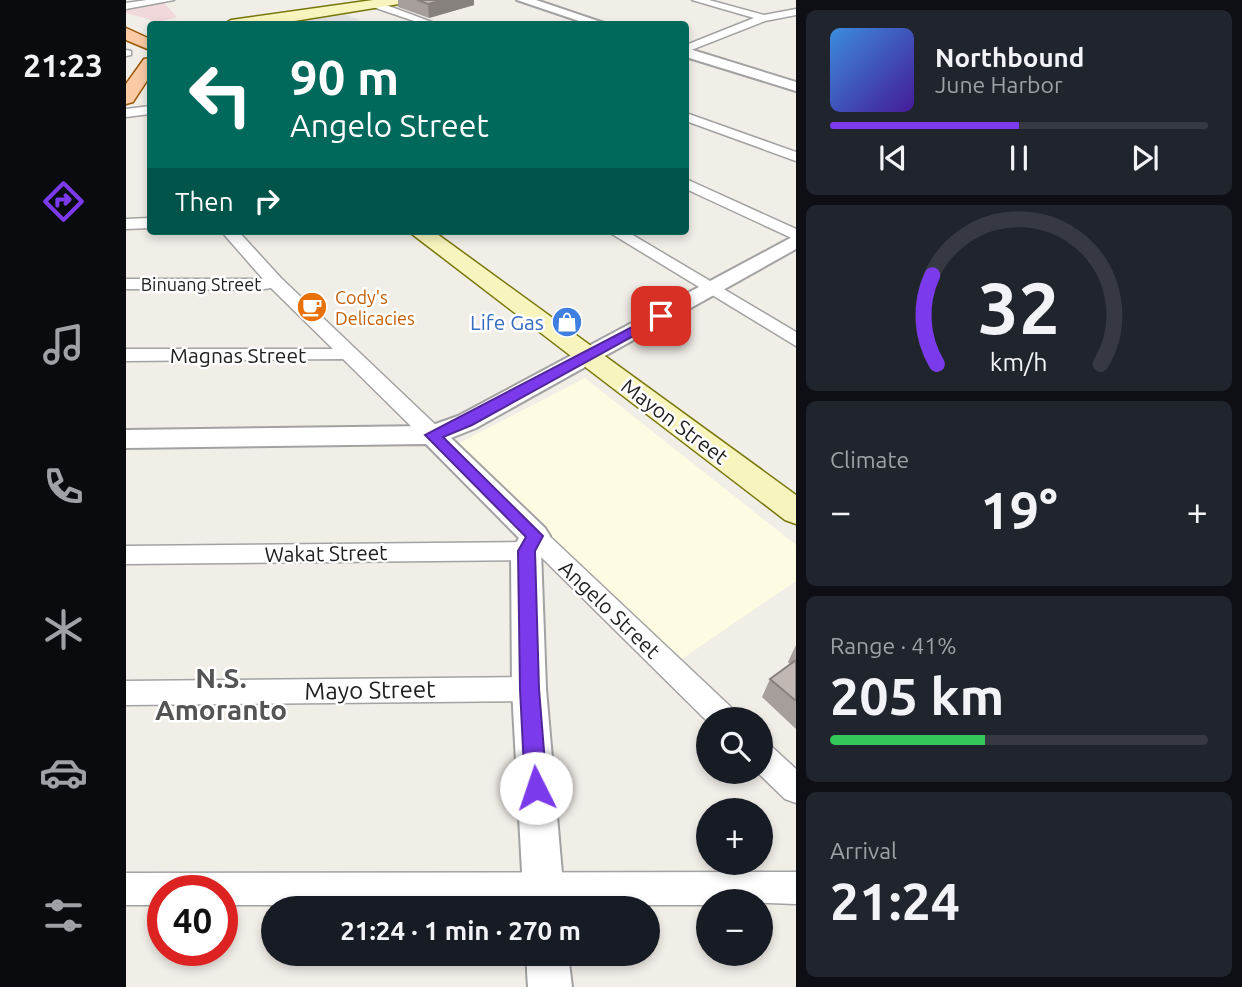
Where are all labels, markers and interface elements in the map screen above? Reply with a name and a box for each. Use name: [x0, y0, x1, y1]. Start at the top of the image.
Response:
text: Northbound: [935, 43, 1084, 72]
text: 21:23: [23, 47, 103, 83]
icon: left: [175, 49, 266, 140]
text: 90 m: [290, 49, 399, 104]
text: June Harbor: [935, 72, 1063, 97]
text: Angelo Street: [290, 107, 489, 143]
icon: previous: [874, 139, 912, 177]
icon: pause: [1000, 139, 1038, 177]
icon: next: [1126, 139, 1164, 177]
icon: directions: [39, 177, 88, 226]
icon: right: [248, 182, 286, 220]
text: Then: [175, 187, 234, 216]
text: 32: [978, 267, 1060, 349]
street label: Binuang Street: [141, 274, 261, 294]
pin: [631, 286, 691, 346]
place label: Cody's Delicacies: [335, 287, 415, 328]
cafe icon: Cody's Delicacies: [295, 290, 329, 324]
icon: arrive: [642, 297, 680, 335]
shop icon: Life Gas: [550, 305, 584, 339]
place label: Life Gas: [470, 310, 544, 334]
icon: music: [39, 320, 88, 369]
street label: Magnas Street: [170, 343, 306, 367]
text: km/h: [990, 348, 1048, 376]
street label: Mayon Street: [617, 373, 733, 469]
text: Climate: [830, 447, 909, 472]
icon: phone: [39, 462, 88, 511]
text: 19°: [980, 481, 1058, 539]
text: −: [830, 490, 851, 532]
text: +: [1187, 490, 1208, 532]
street label: Wakat Street: [264, 540, 388, 566]
street label: Angelo Street: [555, 555, 665, 663]
icon: climate: [39, 605, 88, 654]
text: Range · 41%: [830, 633, 957, 658]
district label: N.S. Amoranto: [155, 662, 287, 725]
text: 205 km: [830, 667, 1004, 725]
street label: Mayo Street: [304, 675, 436, 705]
map controls: [696, 707, 773, 966]
button: search: [696, 707, 773, 784]
icon: car: [39, 748, 88, 797]
position arrow: [499, 751, 573, 825]
button: +: [696, 798, 773, 875]
text: Arrival: [830, 838, 897, 863]
text: 21:24: [830, 872, 960, 930]
speed limit sign: 40: [147, 875, 238, 966]
button: −: [696, 889, 773, 966]
icon: filters: [39, 891, 88, 940]
text: 21:24 · 1 min · 270 m: [340, 916, 581, 945]

